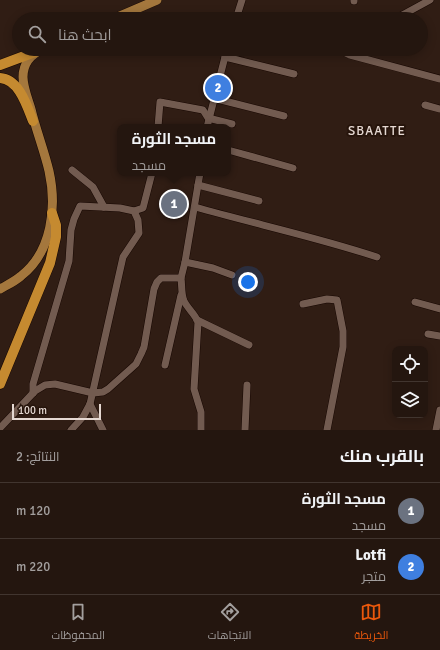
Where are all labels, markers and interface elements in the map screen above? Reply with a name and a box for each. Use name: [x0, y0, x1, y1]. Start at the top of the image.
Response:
search box: [12, 12, 428, 56]
icon: search: [26, 23, 48, 45]
text: ابحث هنا: [58, 26, 111, 44]
pin: 2: [205, 73, 231, 103]
district label: SBAATTE: [348, 123, 406, 139]
popup: [117, 124, 231, 176]
text: مسجد الثورة: [132, 130, 216, 148]
text: مسجد: [132, 158, 166, 174]
pin: 1: [161, 189, 187, 219]
your location: [238, 272, 258, 292]
map controls: [392, 346, 428, 418]
button: locate: [392, 346, 428, 382]
button: layers: [392, 382, 428, 418]
scale bar: [12, 402, 101, 421]
text: 100 m: [18, 404, 47, 417]
text: بالقرب منك: [340, 446, 424, 467]
text: النتائج: 2: [16, 449, 60, 465]
text: مسجد الثورة: [302, 490, 386, 508]
text: 120 m: [16, 503, 50, 519]
text: 1: [407, 503, 415, 519]
text: مسجد: [352, 518, 386, 534]
text: Lotfi: [355, 546, 386, 564]
text: 220 m: [16, 559, 50, 575]
text: 2: [407, 559, 415, 575]
text: متجر: [362, 569, 386, 585]
tab: المحفوظات: [51, 601, 105, 645]
tab: الاتجاهات: [208, 601, 251, 645]
tab: الخريطة: [354, 601, 389, 645]

